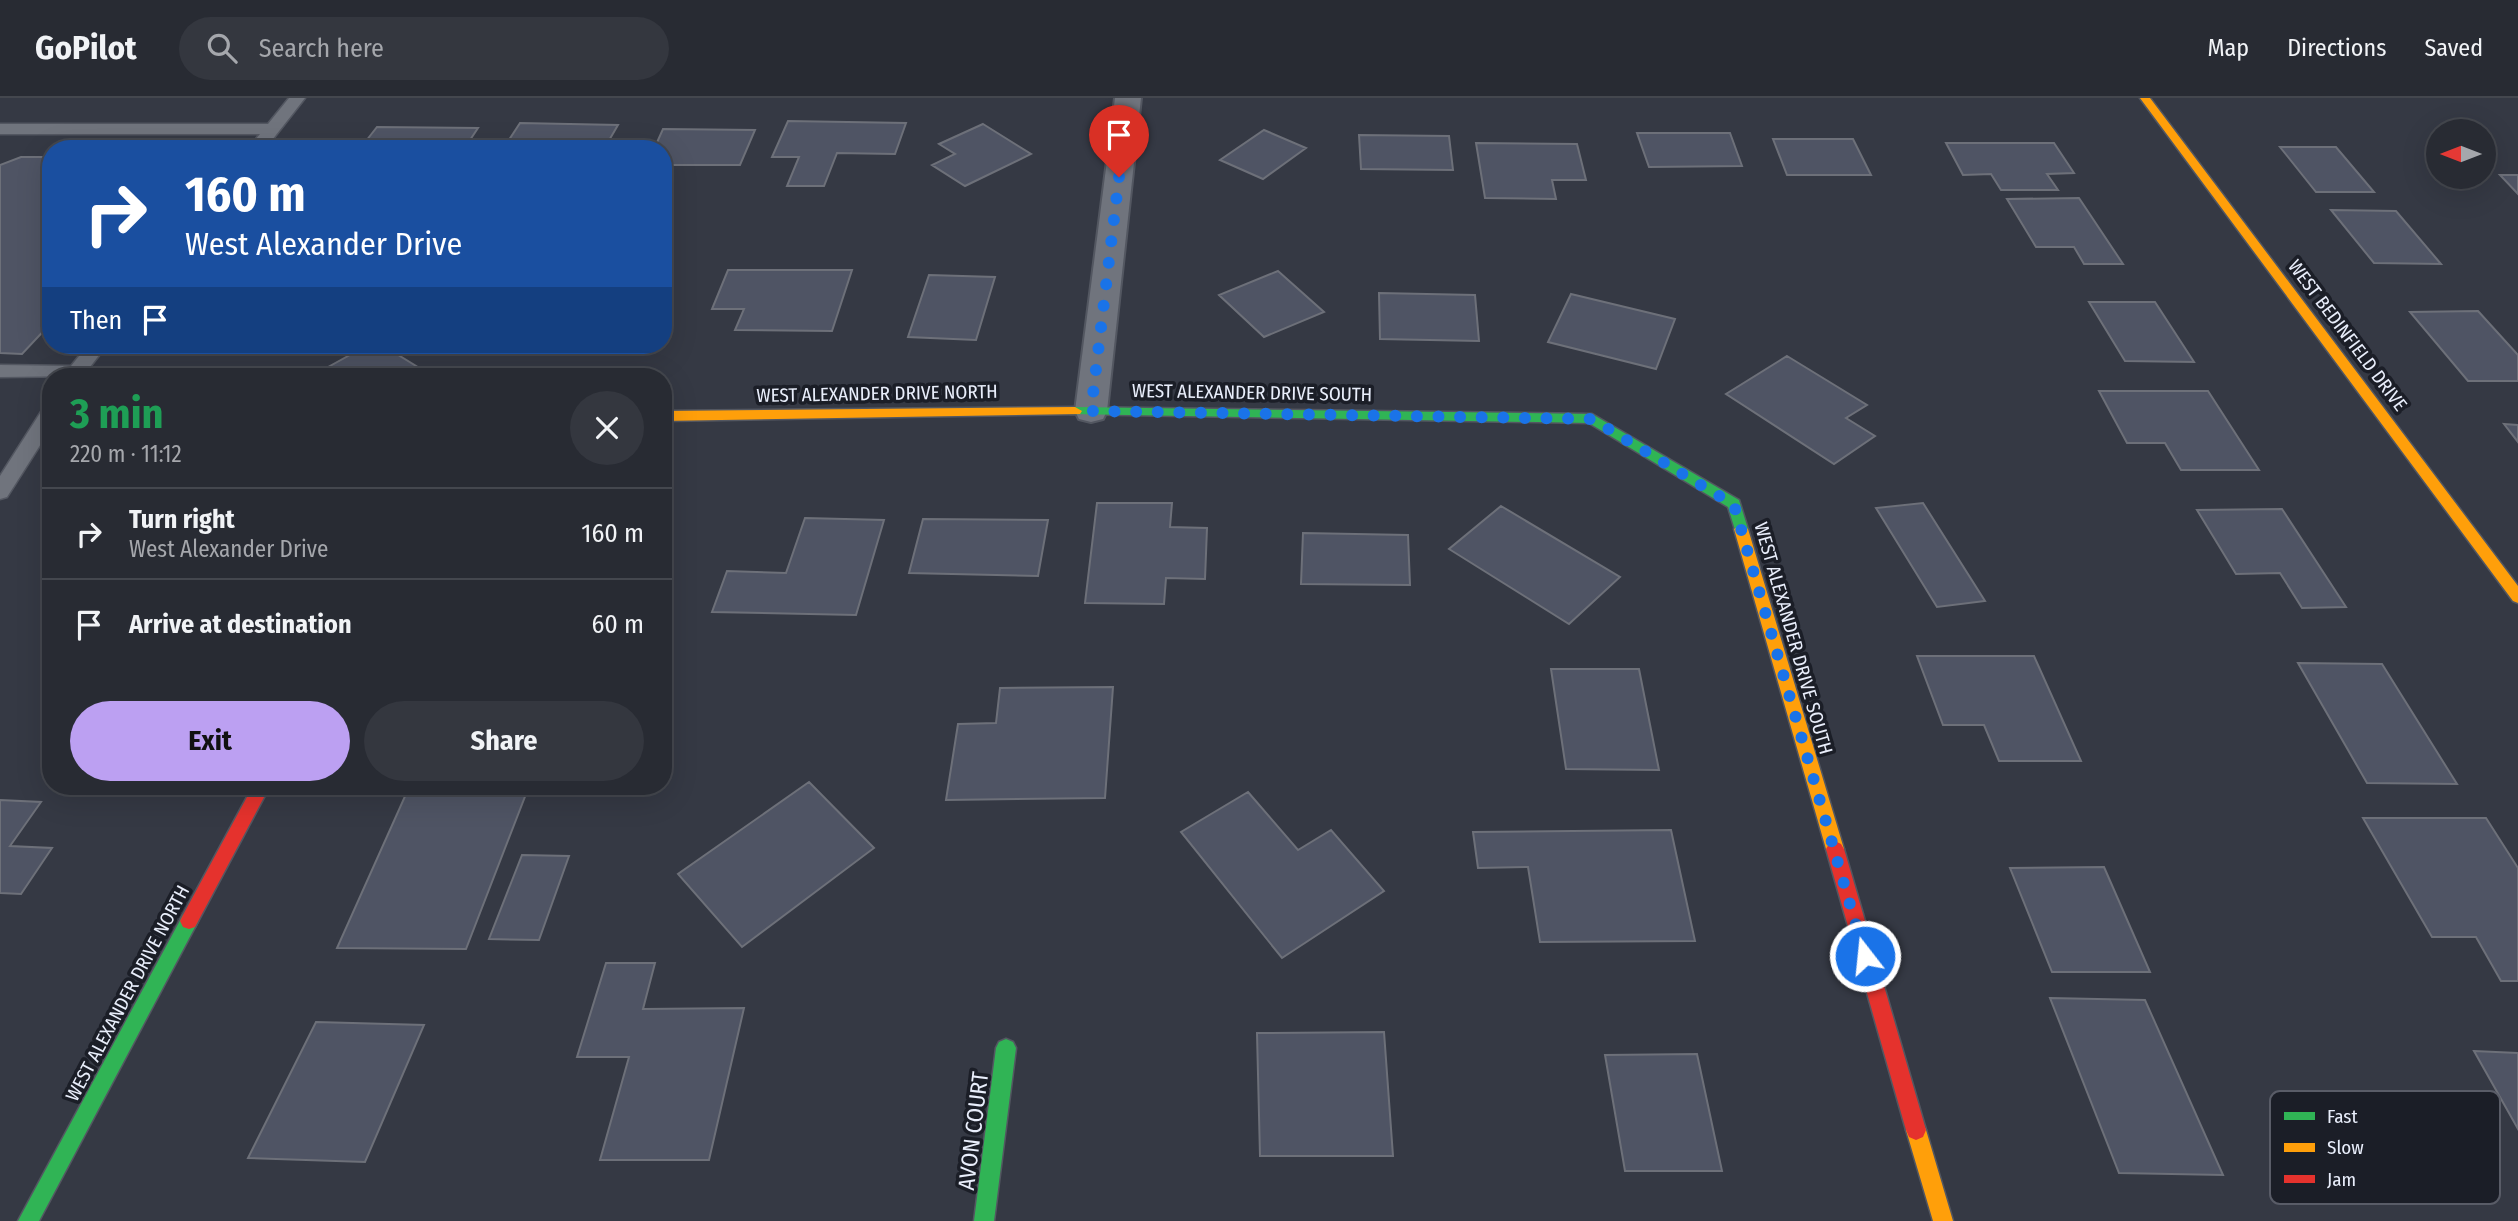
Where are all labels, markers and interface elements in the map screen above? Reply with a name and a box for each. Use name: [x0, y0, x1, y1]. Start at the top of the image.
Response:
search box: [179, 17, 669, 80]
text: GoPilot: [35, 28, 137, 68]
icon: search: [203, 29, 241, 67]
text: Search here: [259, 33, 384, 64]
text: Map: [2208, 34, 2249, 62]
text: Directions: [2287, 34, 2386, 62]
text: Saved: [2424, 34, 2483, 62]
pin: [1089, 105, 1149, 177]
icon: arrive: [1100, 116, 1138, 154]
north arrow: [2426, 119, 2496, 189]
map controls: [2426, 119, 2496, 189]
text: 160 m: [185, 165, 306, 224]
icon: right: [70, 168, 161, 259]
text: West Alexander Drive: [185, 225, 462, 263]
street label: WEST BEDINFIELD DRIVE: [2283, 255, 2412, 415]
icon: arrive: [136, 301, 174, 339]
text: Then: [70, 305, 122, 336]
street label: WEST ALEXANDER DRIVE SOUTH: [1132, 379, 1372, 406]
street label: WEST ALEXANDER DRIVE NORTH: [756, 380, 998, 407]
text: 3 min: [70, 389, 164, 439]
button: close: [570, 391, 644, 465]
text: 220 m · 11:12: [70, 440, 182, 468]
text: Turn right: [129, 504, 235, 535]
icon: right: [70, 515, 108, 553]
text: 160 m: [581, 518, 644, 549]
street label: WEST ALEXANDER DRIVE SOUTH: [1749, 519, 1838, 757]
text: West Alexander Drive: [129, 535, 328, 563]
icon: arrive: [70, 606, 108, 644]
text: Arrive at destination: [129, 609, 352, 640]
text: 60 m: [591, 609, 644, 640]
button: Exit: [70, 701, 350, 781]
button: Share: [364, 701, 644, 781]
street label: WEST ALEXANDER DRIVE NORTH: [61, 881, 194, 1105]
position arrow: [1828, 919, 1902, 993]
street label: AVON COURT: [952, 1070, 994, 1192]
legend: [2270, 1091, 2500, 1204]
text: Fast: [2327, 1105, 2358, 1128]
text: Slow: [2327, 1136, 2364, 1159]
text: Jam: [2327, 1168, 2356, 1191]

